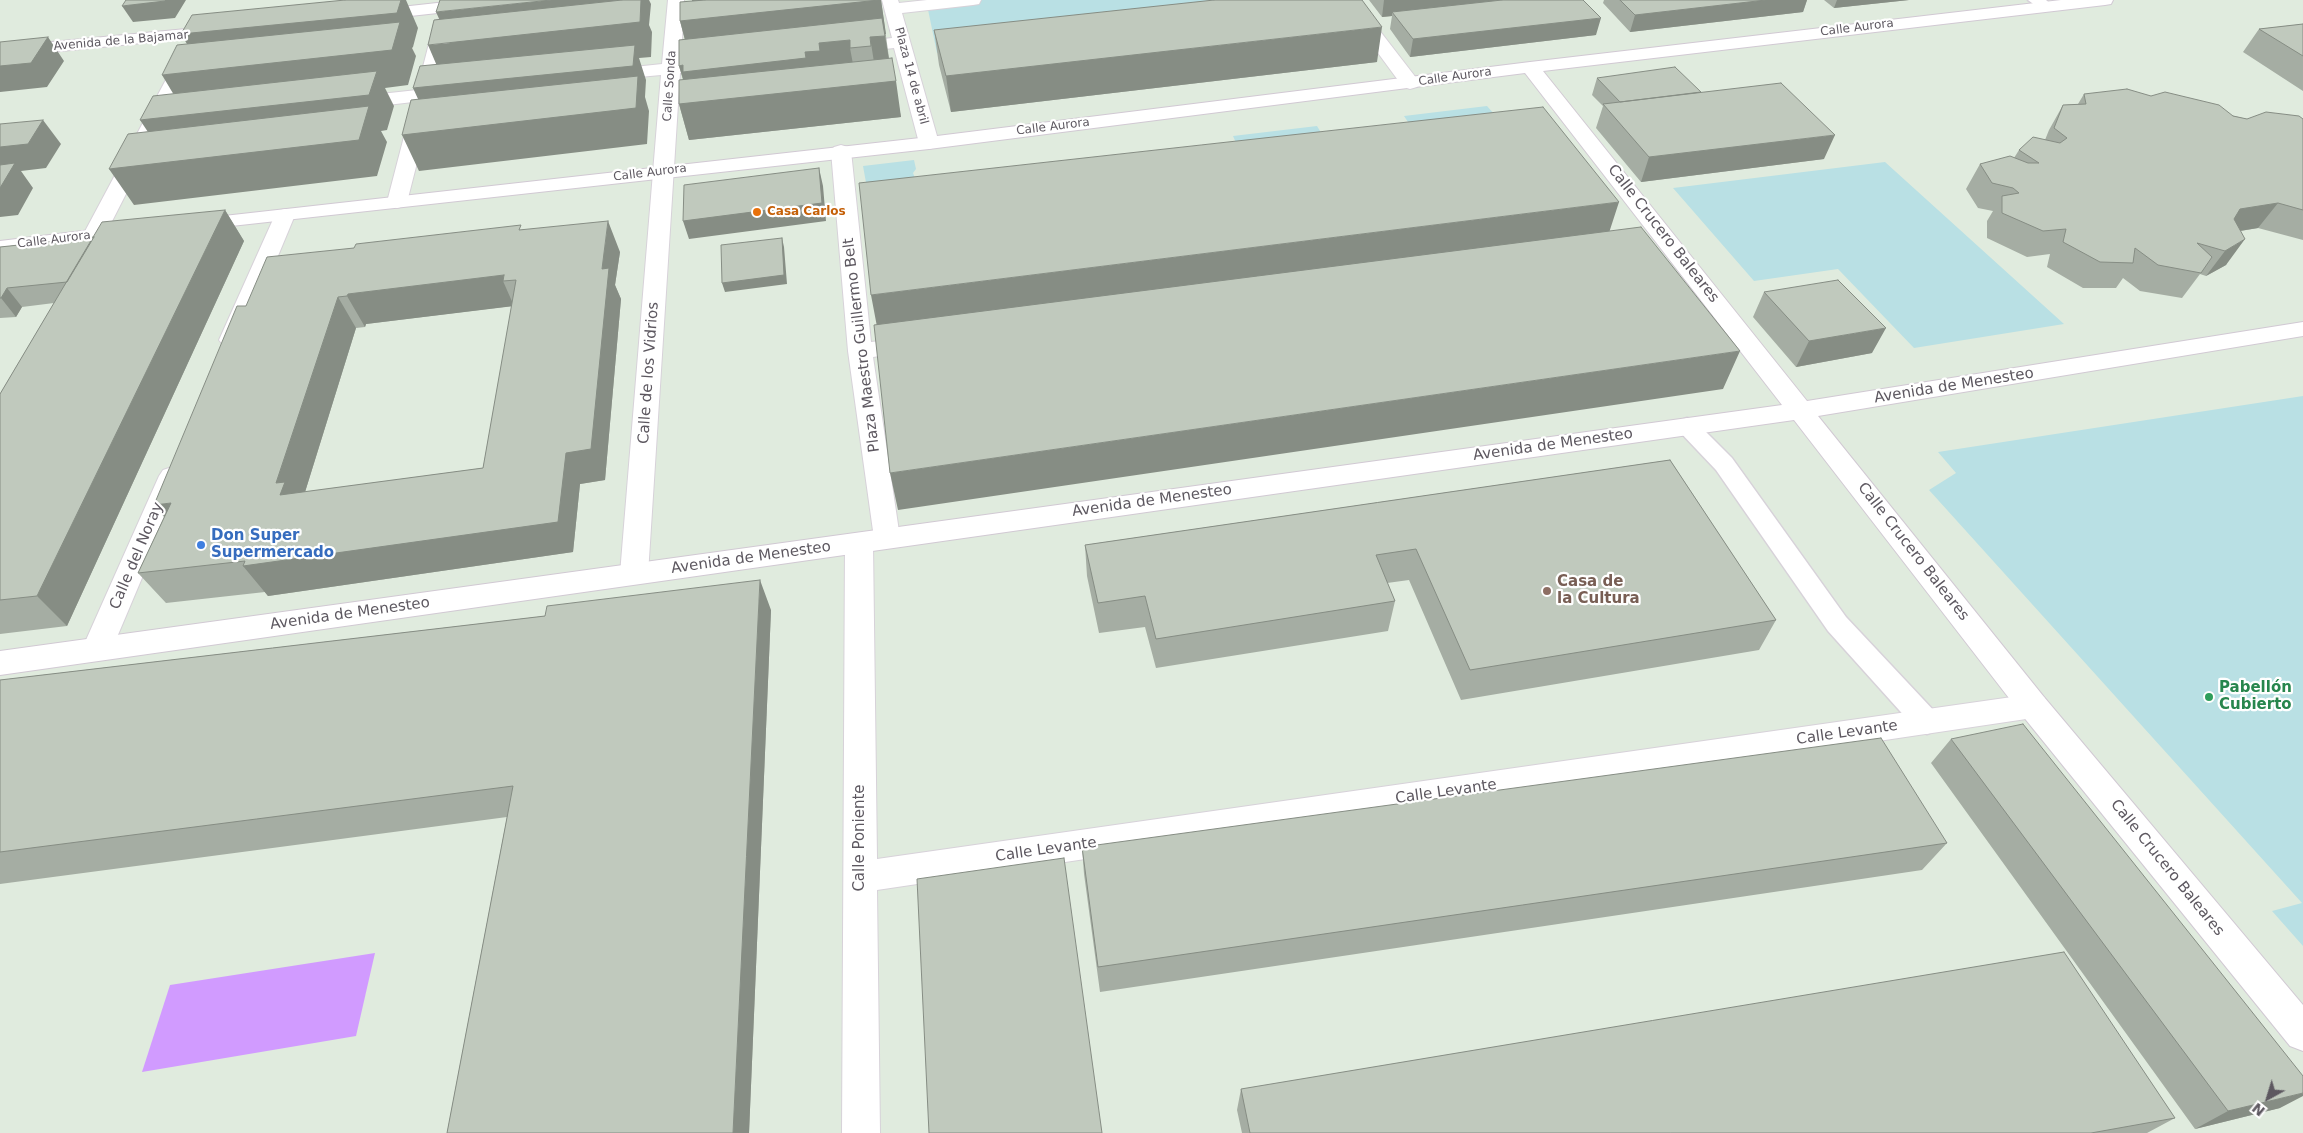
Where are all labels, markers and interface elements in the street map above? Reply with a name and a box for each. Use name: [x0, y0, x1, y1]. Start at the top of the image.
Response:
street label: Calle Aurora: [1820, 16, 1894, 40]
street label: Plaza 14 de abril: [891, 26, 931, 126]
street label: Avenida de la Bajamar: [53, 28, 189, 54]
street label: Calle Sonda: [660, 50, 680, 122]
street label: Calle Aurora: [1418, 65, 1492, 89]
street label: Calle Aurora: [1016, 115, 1090, 139]
street label: Calle Aurora: [613, 161, 687, 185]
street label: Calle Crucero Baleares: [1603, 161, 1723, 307]
place label: Casa Carlos: [767, 205, 846, 219]
marker: Casa Carlos: [751, 206, 763, 218]
street label: Calle Aurora: [17, 228, 91, 252]
street label: Plaza Maestro Guillermo Belt: [840, 237, 884, 453]
street label: Calle de los Vidrios: [635, 301, 663, 445]
street label: Avenida de Menesteo: [1873, 365, 2035, 407]
street label: Avenida de Menesteo: [1472, 425, 1634, 465]
street label: Calle Crucero Baleares: [1853, 479, 1973, 625]
street label: Avenida de Menesteo: [1071, 481, 1233, 521]
street label: Calle del Noray: [106, 500, 168, 612]
place label: Don Super Supermercado: [211, 527, 334, 562]
street label: Avenida de Menesteo: [670, 538, 832, 578]
marker: Don Super Supermercado: [195, 539, 207, 551]
place label: Casa de la Cultura: [1557, 573, 1640, 608]
marker: Casa de la Cultura: [1541, 585, 1553, 597]
street label: Avenida de Menesteo: [269, 594, 431, 634]
place label: Pabellón Cubierto: [2219, 679, 2292, 714]
marker: Pabellón Cubierto: [2203, 691, 2215, 703]
street label: Calle Levante: [1795, 717, 1899, 749]
street label: Calle Levante: [1394, 776, 1498, 808]
street label: Calle Poniente: [851, 784, 869, 892]
street label: Calle Crucero Baleares: [2106, 796, 2228, 940]
street label: Calle Levante: [994, 834, 1098, 866]
north arrow: [2243, 1073, 2293, 1123]
text: N: [2249, 1100, 2268, 1120]

